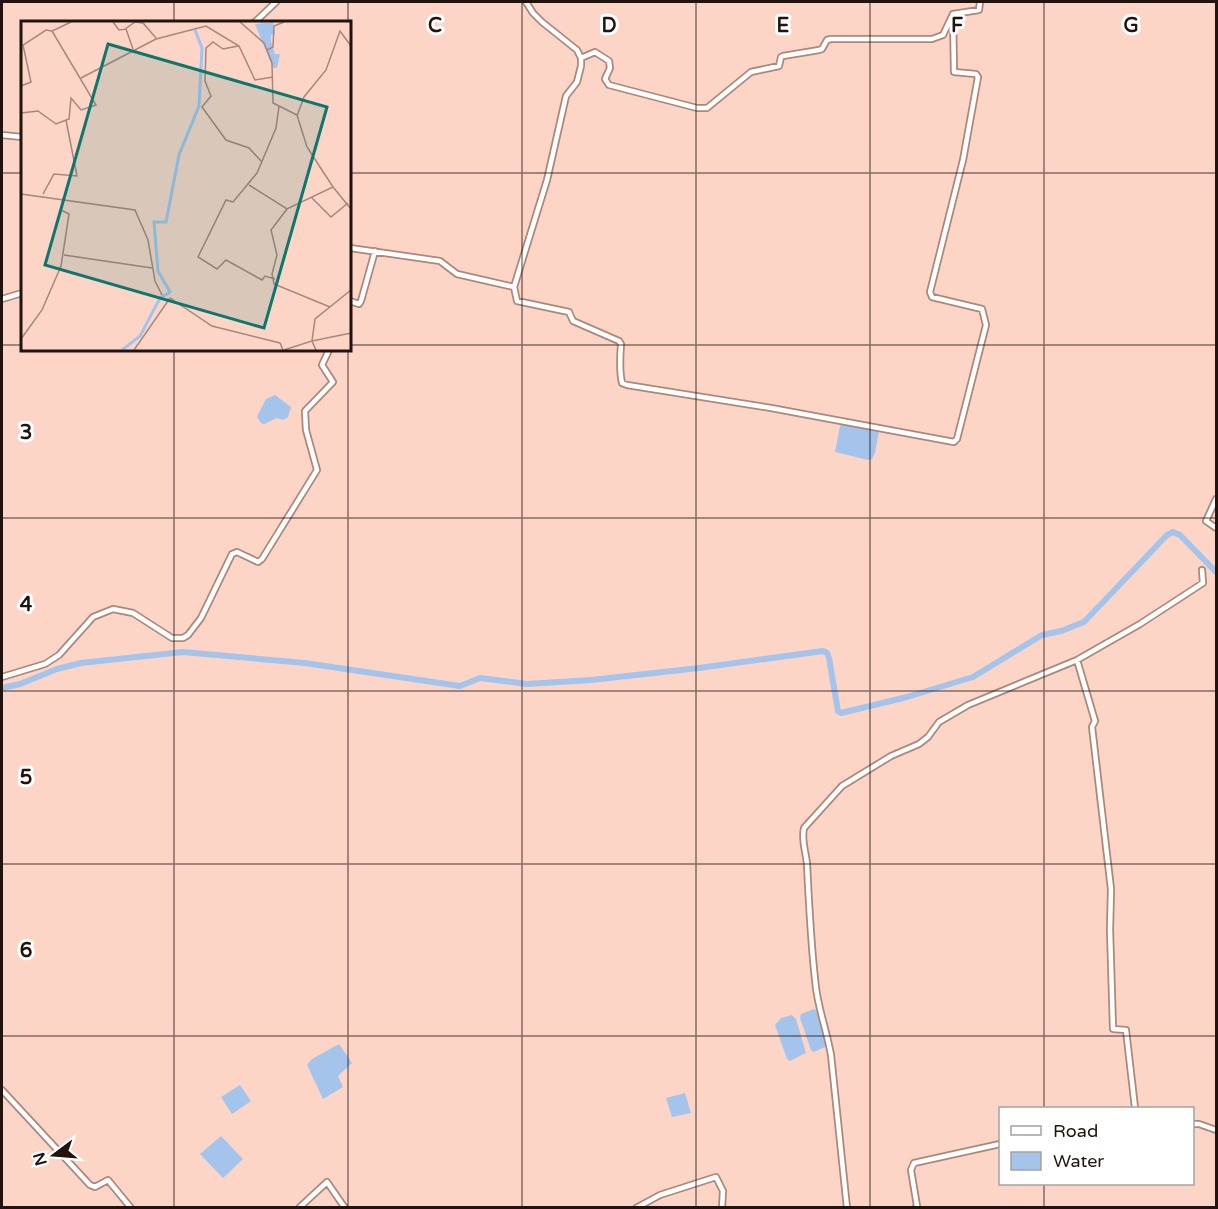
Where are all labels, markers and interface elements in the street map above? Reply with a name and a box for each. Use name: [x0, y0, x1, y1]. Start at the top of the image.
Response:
text: C: [428, 14, 442, 38]
text: D: [601, 14, 617, 38]
text: E: [777, 14, 790, 38]
text: F: [951, 14, 963, 38]
text: G: [1123, 14, 1139, 38]
inset map: [21, 21, 351, 351]
text: 3: [20, 421, 32, 445]
text: 4: [20, 593, 33, 617]
text: 5: [20, 766, 32, 790]
text: 6: [20, 939, 32, 963]
legend: [999, 1107, 1194, 1185]
text: Road: [1053, 1120, 1098, 1142]
north arrow: [24, 1125, 84, 1185]
text: N: [29, 1150, 52, 1168]
text: Water: [1053, 1150, 1104, 1172]

